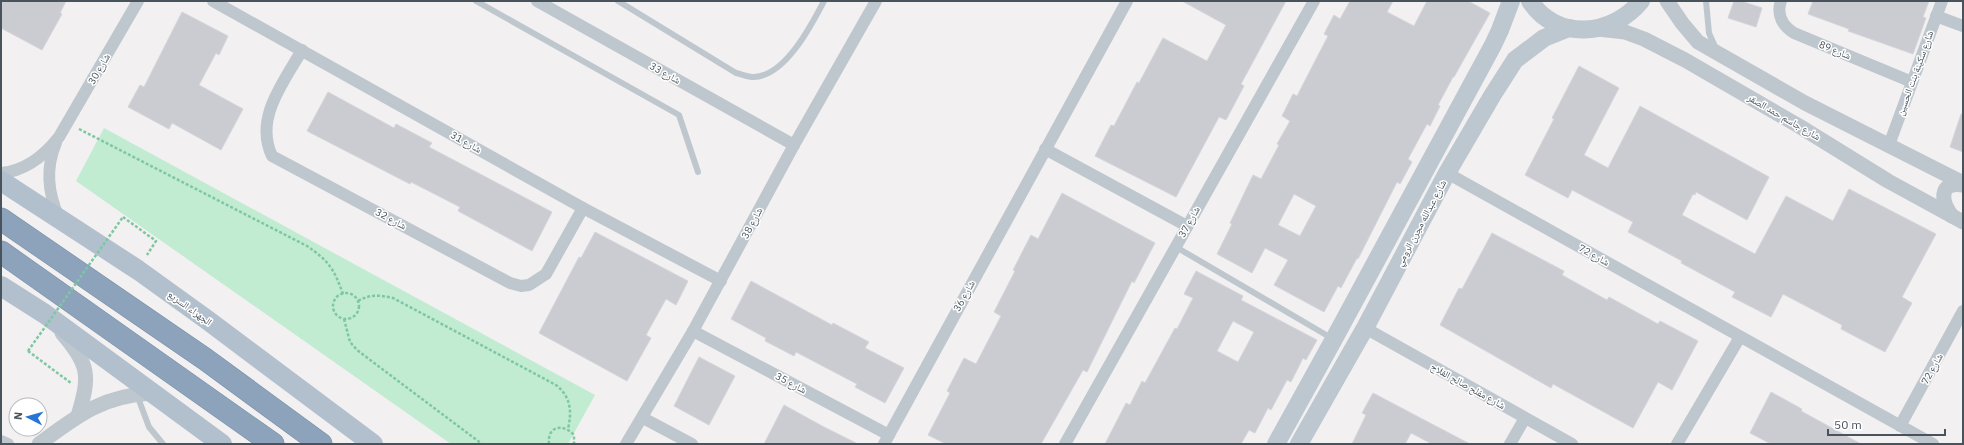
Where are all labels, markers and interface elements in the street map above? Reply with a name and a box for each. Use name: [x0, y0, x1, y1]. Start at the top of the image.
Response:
street label: شارع سكينة بنت الحسين: [1894, 28, 1937, 117]
street label: شارع 89: [1817, 38, 1853, 62]
street label: شارع 30: [85, 51, 113, 87]
street label: شارع 33: [647, 59, 683, 87]
street label: شارع جاسم حمد الصقر: [1744, 90, 1823, 144]
street label: شارع 31: [448, 128, 484, 156]
street label: شارع عبدالله مجرن الرومي: [1393, 177, 1451, 269]
street label: شارع 37: [1175, 204, 1203, 240]
street label: شارع 32: [373, 205, 409, 233]
street label: شارع 38: [738, 205, 766, 241]
street label: شارع 72: [1576, 241, 1612, 269]
street label: شارع 36: [950, 278, 978, 314]
street label: الجهراء السريع: [165, 288, 215, 328]
street label: شارع 72: [1918, 351, 1946, 387]
street label: شارع مفلح صالح الفلاح: [1428, 360, 1508, 412]
street label: شارع 35: [773, 369, 809, 397]
north arrow: [8, 397, 48, 437]
text: N: [11, 411, 25, 421]
scale bar: [1828, 411, 1945, 437]
text: 50 m: [1834, 417, 1862, 432]

